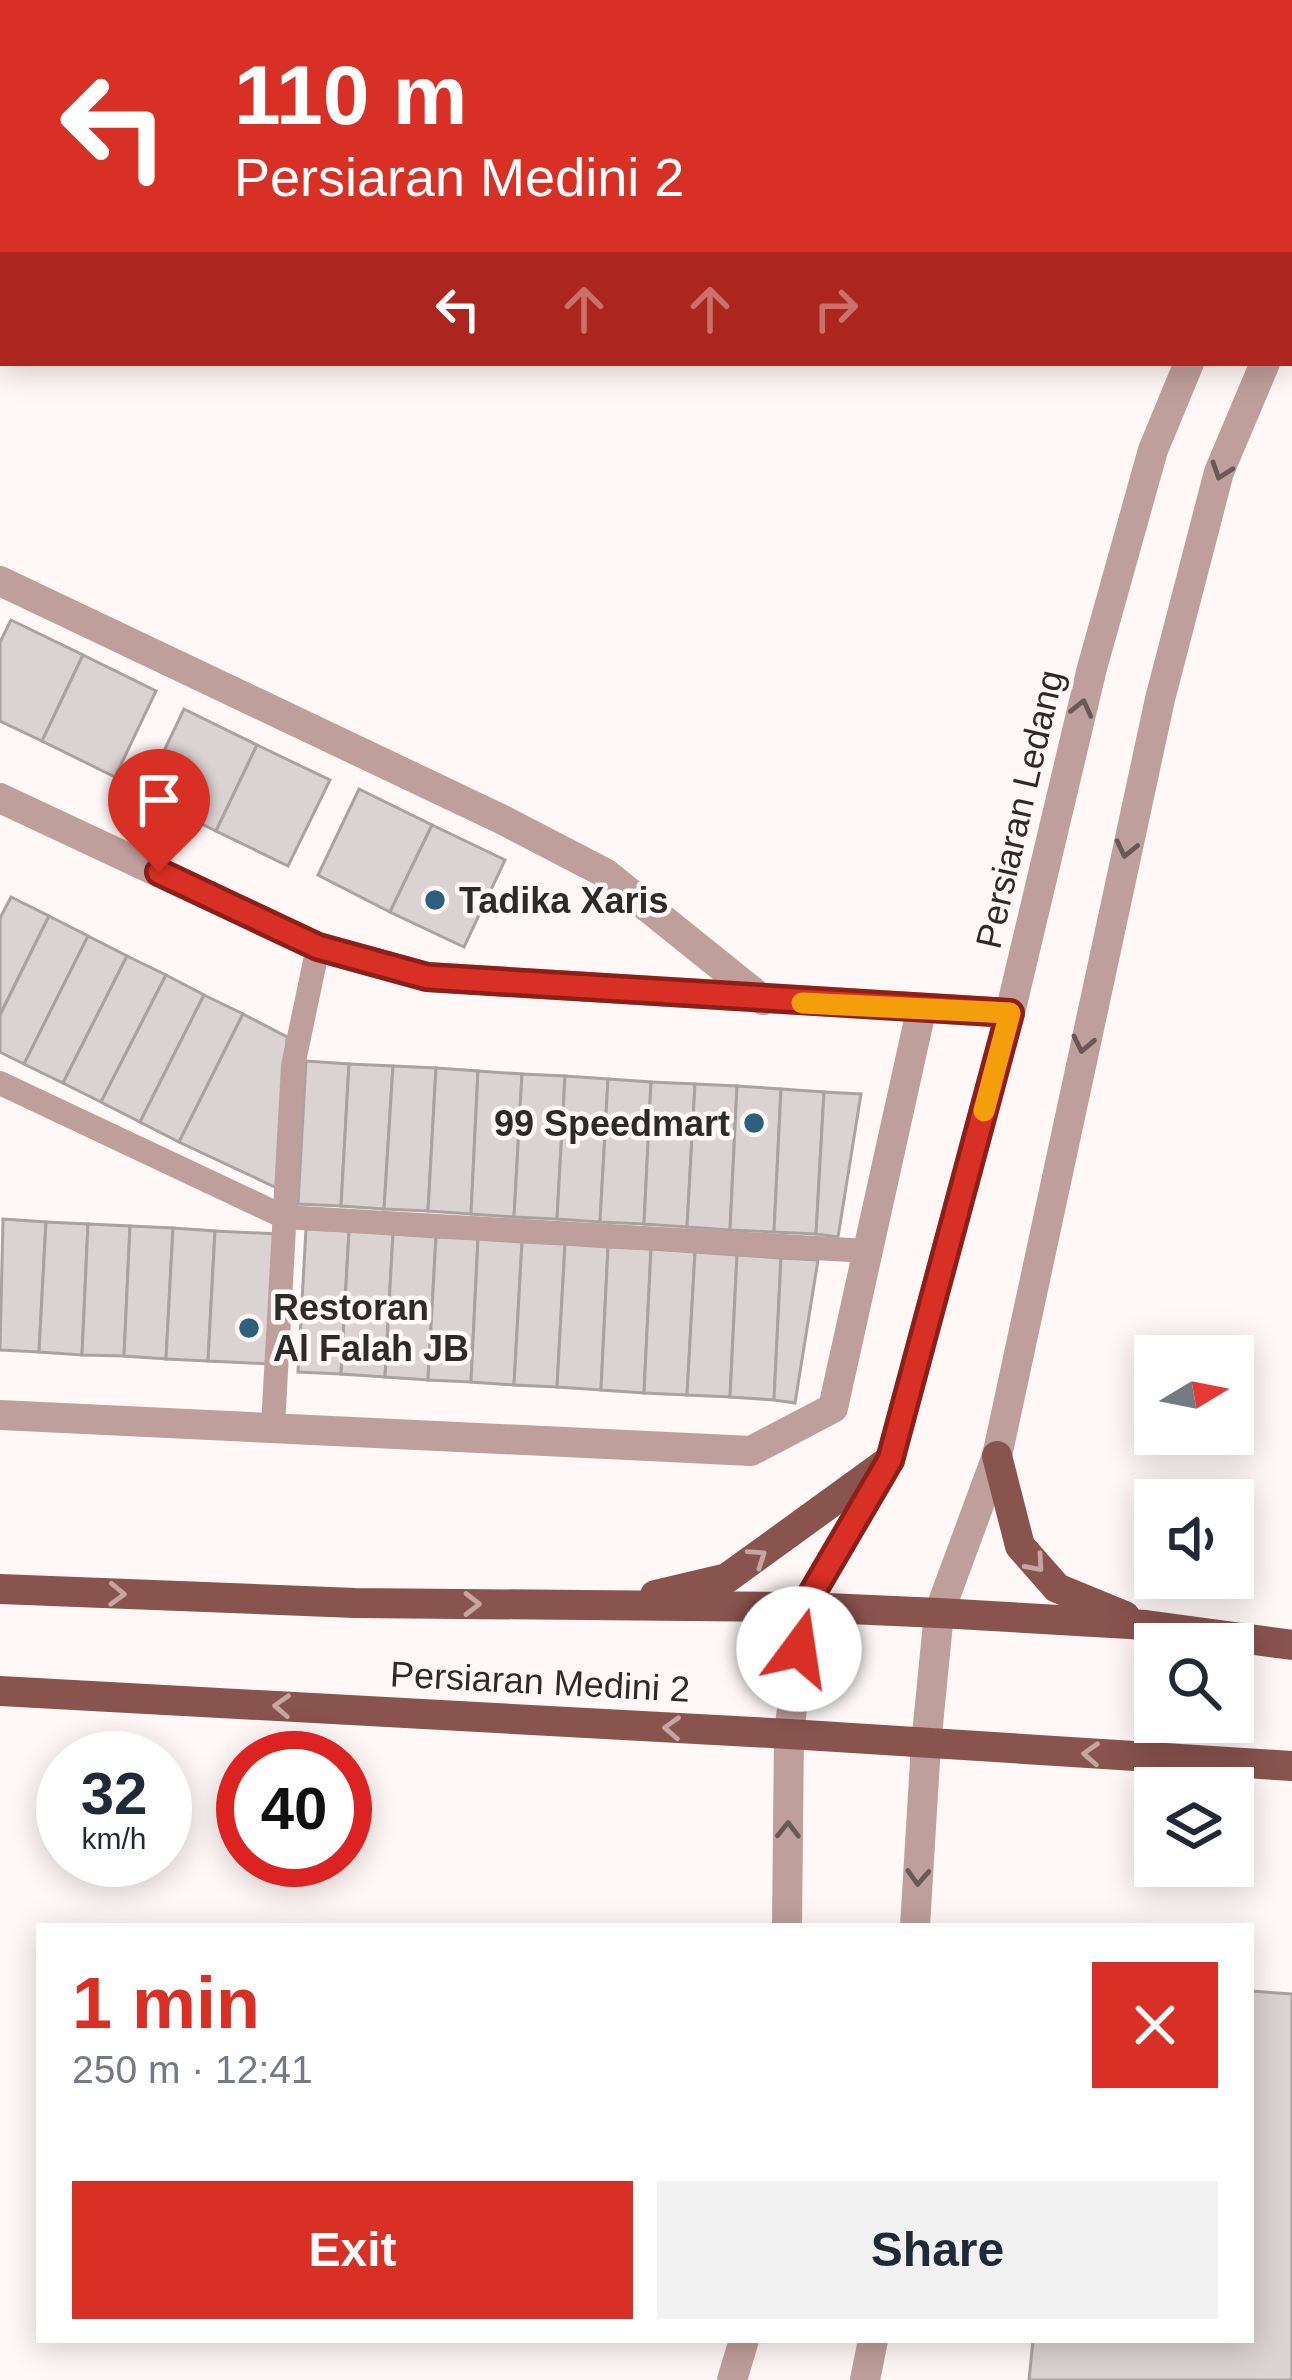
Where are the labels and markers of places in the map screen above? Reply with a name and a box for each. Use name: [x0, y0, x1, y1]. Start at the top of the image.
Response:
pin: [108, 749, 210, 872]
place label: Tadika Xaris: [459, 880, 668, 921]
marker: Tadika Xaris: [422, 887, 448, 913]
place label: 99 Speedmart: [494, 1103, 730, 1144]
marker: 99 Speedmart: [741, 1110, 767, 1136]
place label: Restoran Al Falah JB: [273, 1287, 469, 1369]
marker: Restoran Al Falah JB: [236, 1315, 262, 1341]

